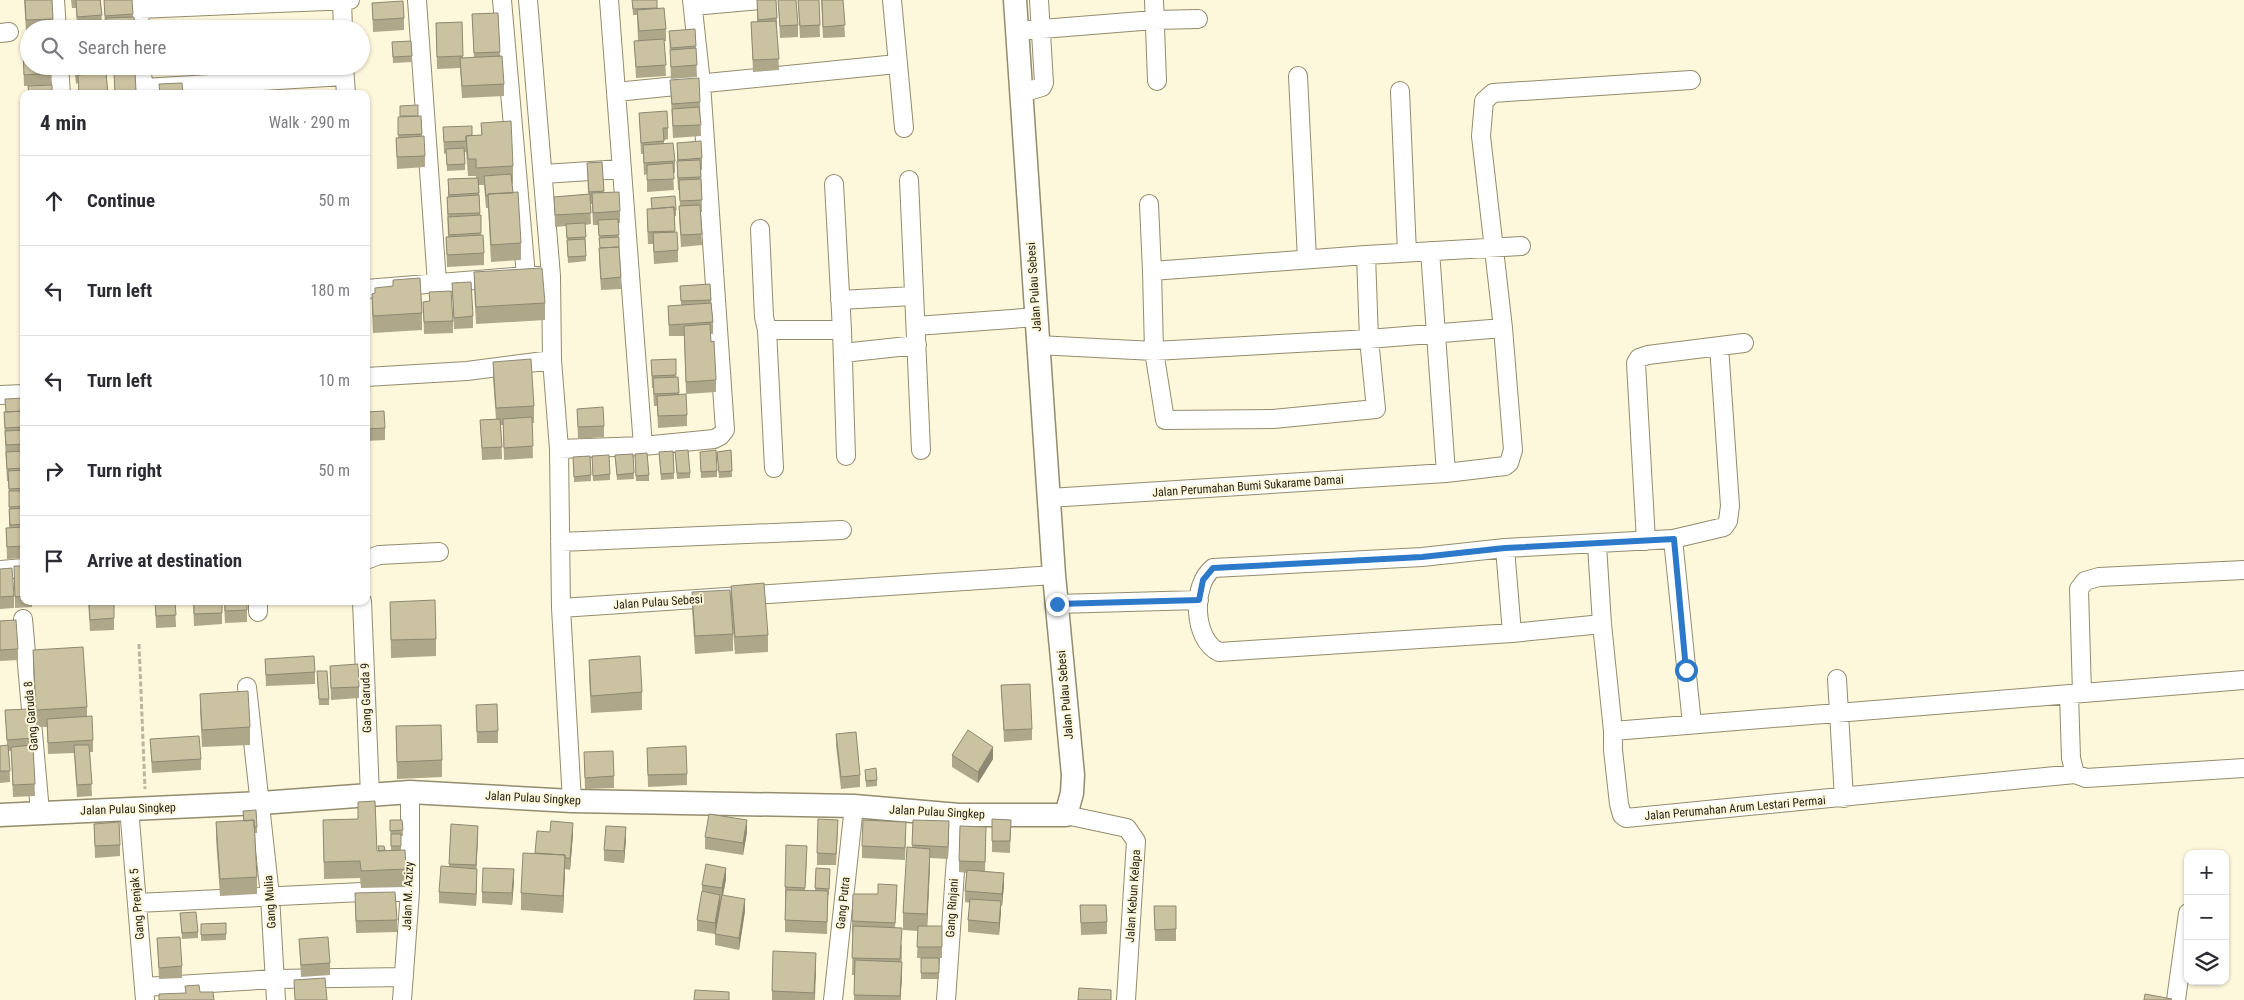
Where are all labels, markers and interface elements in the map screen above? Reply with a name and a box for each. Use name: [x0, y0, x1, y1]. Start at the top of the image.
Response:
search box: [20, 20, 370, 75]
icon: search: [38, 34, 66, 62]
text: Search here: [78, 36, 166, 59]
text: 4 min: [40, 111, 87, 135]
text: Walk · 290 m: [269, 113, 350, 132]
icon: ahead: [40, 187, 68, 215]
text: Continue: [87, 189, 155, 212]
text: 50 m: [318, 191, 350, 210]
street label: Jalan Pulau Sebesi: [1024, 242, 1044, 332]
icon: left: [40, 277, 68, 305]
text: Turn left: [87, 279, 152, 302]
text: 180 m: [311, 281, 350, 300]
icon: left: [40, 367, 68, 395]
text: Turn left: [87, 369, 152, 392]
text: 10 m: [318, 371, 350, 390]
icon: right: [40, 457, 68, 485]
text: Turn right: [87, 459, 162, 482]
text: 50 m: [318, 461, 350, 480]
street label: Jalan Perumahan Bumi Sukarame Damai: [1152, 472, 1344, 500]
icon: arrive: [40, 547, 68, 575]
text: Arrive at destination: [87, 549, 242, 572]
street label: Jalan Pulau Sebesi: [613, 592, 703, 612]
route end: [1046, 593, 1069, 616]
street label: Jalan Pulau Sebesi: [1054, 650, 1076, 740]
route start: [1675, 659, 1698, 682]
street label: Gang Garuda 9: [358, 663, 374, 733]
street label: Gang Garuda 8: [21, 680, 41, 751]
street label: Jalan Pulau Singkep: [485, 789, 581, 807]
street label: Jalan Perumahan Arum Lestari Permai: [1644, 793, 1826, 823]
street label: Jalan Pulau Singkep: [80, 800, 176, 818]
street label: Jalan Pulau Singkep: [889, 803, 985, 821]
street label: Jalan Kebun Kelapa: [1123, 849, 1143, 943]
map controls: [2184, 850, 2229, 985]
button: +: [2184, 850, 2229, 895]
street label: Jalan M. Azizy: [400, 861, 416, 931]
street label: Gang Prenjak 5: [127, 868, 147, 940]
street label: Gang Mulia: [261, 875, 279, 929]
street label: Gang Putra: [833, 876, 853, 930]
street label: Gang Rinjani: [943, 878, 961, 938]
button: −: [2184, 895, 2229, 940]
button: layers: [2184, 940, 2229, 985]

